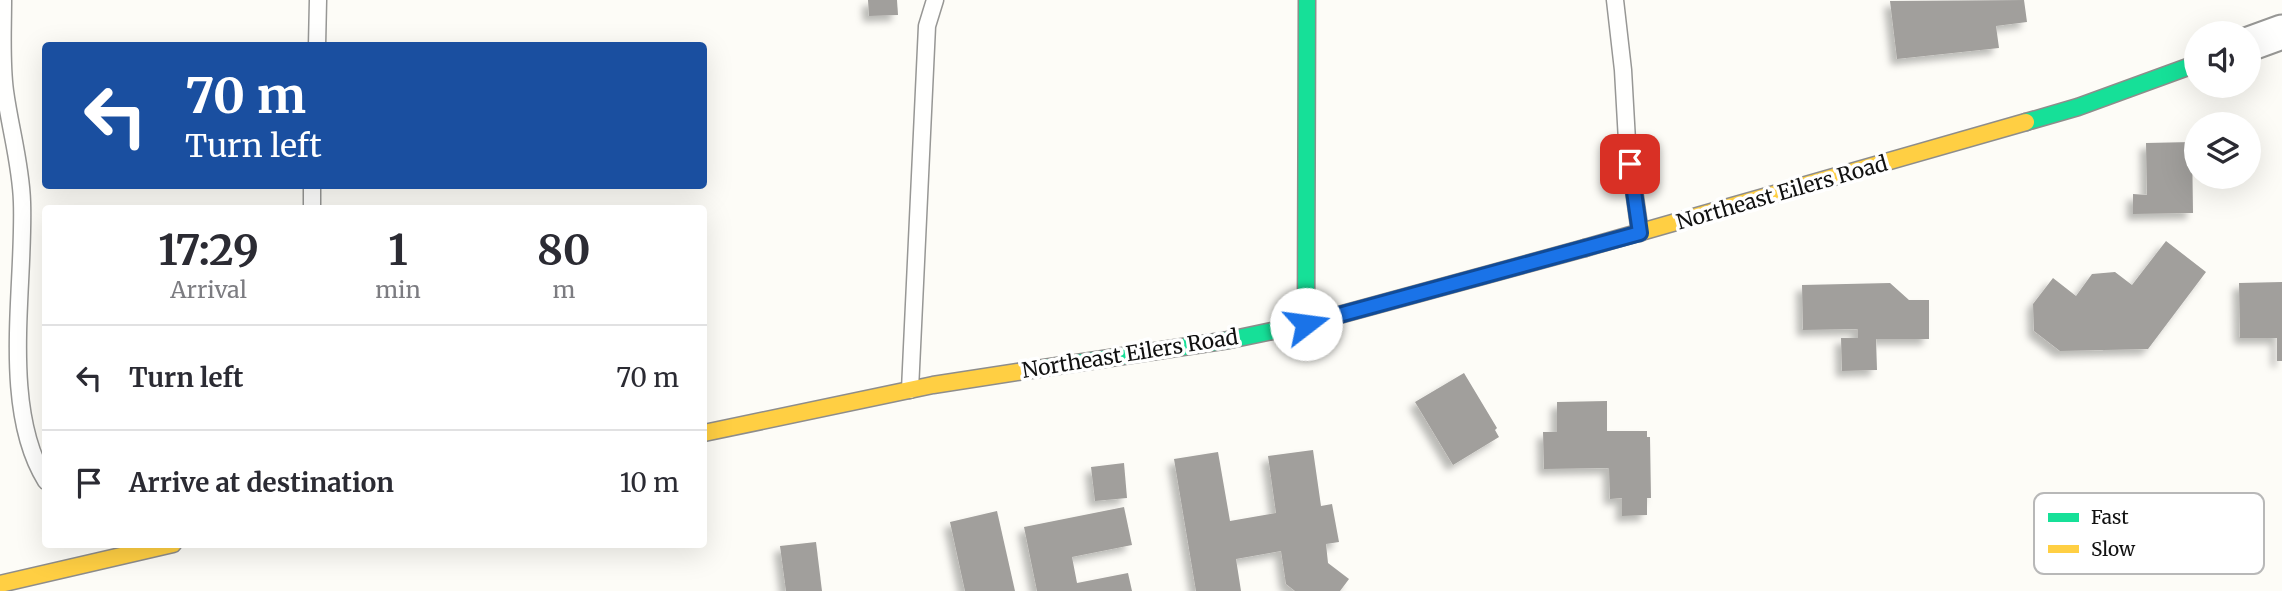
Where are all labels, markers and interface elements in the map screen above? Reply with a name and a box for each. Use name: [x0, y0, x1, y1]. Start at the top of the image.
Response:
map controls: [2184, 21, 2261, 189]
button: sound: [2184, 21, 2261, 98]
text: 70 m: [185, 65, 306, 126]
icon: left: [70, 70, 161, 161]
button: layers: [2184, 112, 2261, 189]
text: Turn left: [185, 126, 322, 166]
pin: [1600, 134, 1660, 194]
icon: arrive: [1611, 145, 1649, 183]
street label: Northeast Eilers Road: [1673, 149, 1891, 236]
text: 17:29: [158, 224, 259, 276]
text: 1: [388, 224, 408, 276]
text: 80: [537, 224, 591, 276]
text: Arrival: [170, 275, 247, 304]
text: min: [375, 275, 421, 304]
text: m: [552, 275, 575, 304]
position arrow: [1269, 287, 1343, 361]
street label: Northeast Eilers Road: [1020, 323, 1240, 384]
icon: left: [70, 359, 108, 397]
text: Turn left: [129, 361, 243, 394]
text: 70 m: [616, 361, 679, 394]
icon: arrive: [70, 464, 108, 502]
text: Arrive at destination: [129, 466, 394, 499]
text: 10 m: [620, 466, 679, 499]
legend: [2034, 493, 2264, 574]
text: Fast: [2091, 505, 2129, 529]
text: Slow: [2091, 537, 2136, 561]

